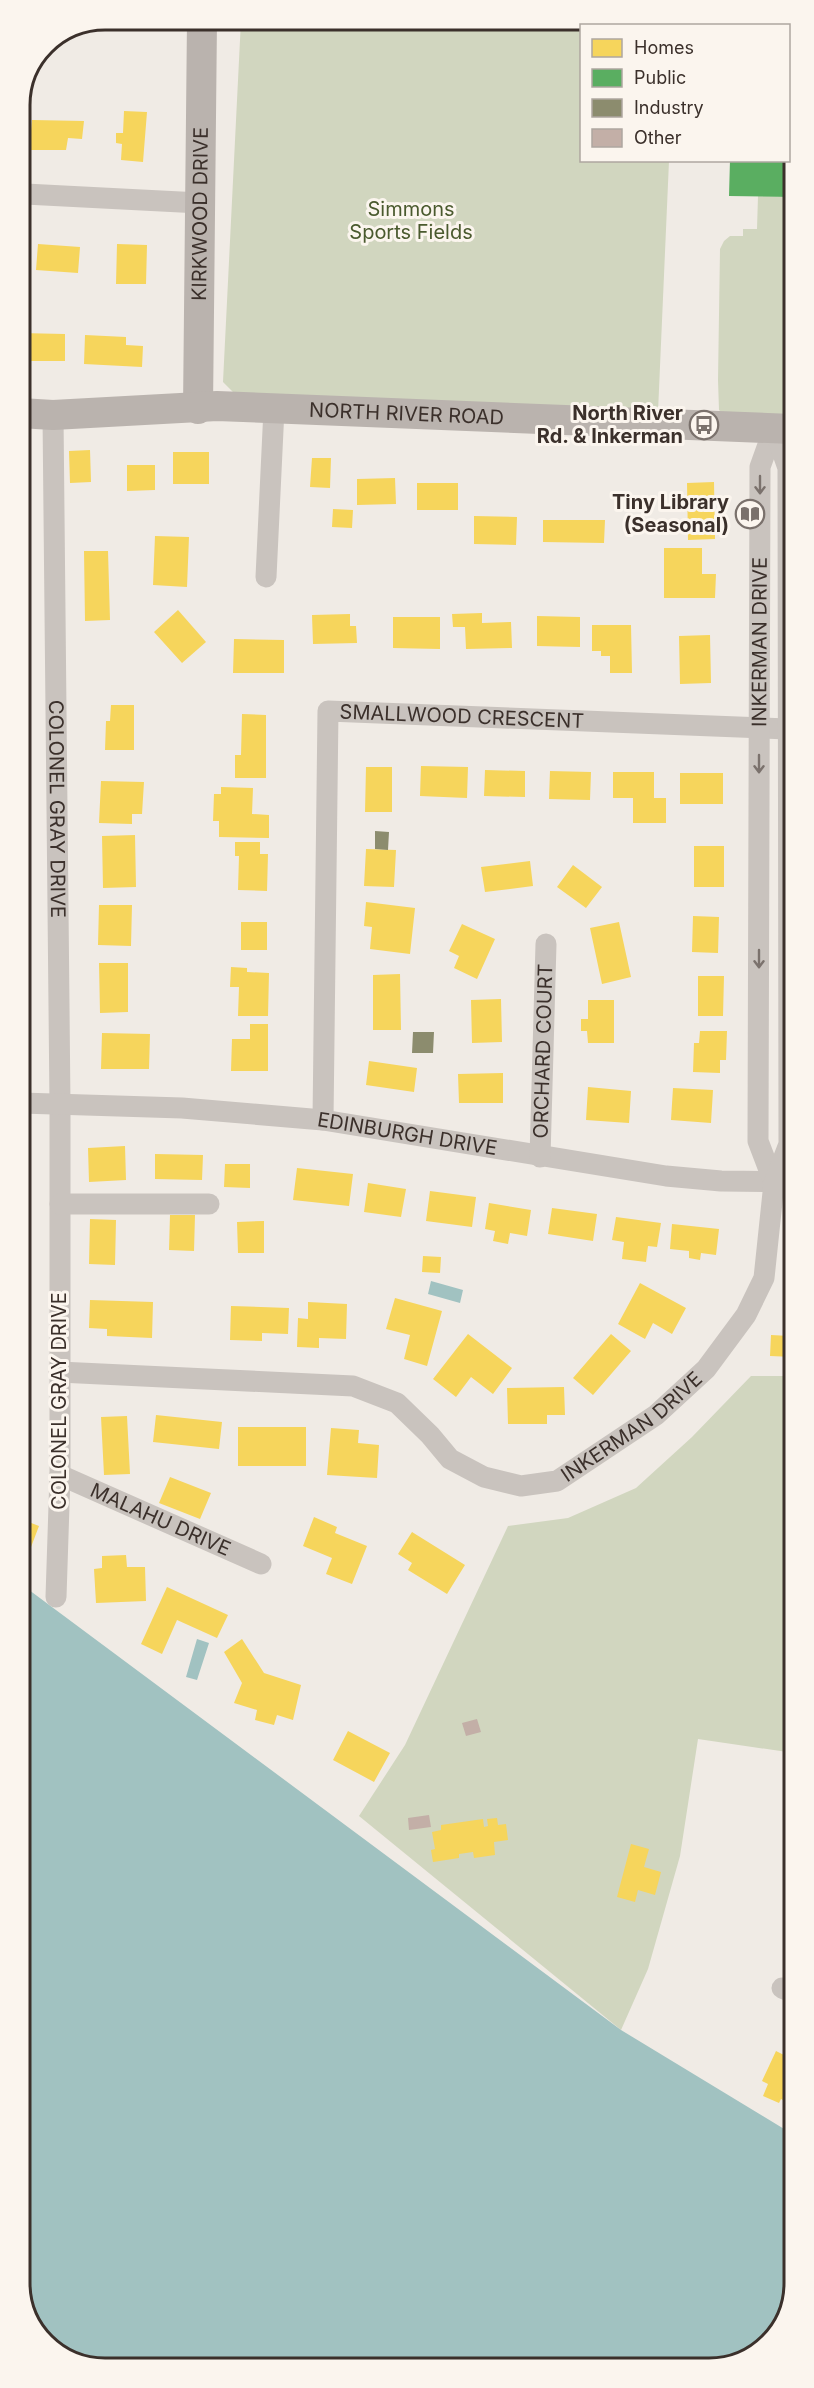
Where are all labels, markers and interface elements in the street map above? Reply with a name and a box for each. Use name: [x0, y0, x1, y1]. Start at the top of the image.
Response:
legend: [580, 24, 790, 162]
text: Homes: [634, 37, 694, 58]
text: Public: [634, 67, 686, 88]
text: Industry: [634, 97, 704, 118]
street label: KIRKWOOD DRIVE: [187, 127, 213, 301]
text: Other: [634, 127, 682, 148]
park label: Simmons Sports Fields: [349, 197, 473, 244]
street label: NORTH RIVER ROAD: [309, 398, 504, 429]
place label: North River Rd. & Inkerman: [537, 401, 683, 448]
bus stop icon: North River Rd. & Inkerman: [688, 409, 720, 441]
one-way arrow: [754, 474, 766, 494]
place label: Tiny Library (Seasonal): [612, 490, 729, 537]
library icon: Tiny Library (Seasonal): [734, 498, 766, 530]
street label: INKERMAN DRIVE: [747, 557, 772, 727]
street label: SMALLWOOD CRESCENT: [339, 699, 585, 733]
street label: COLONEL GRAY DRIVE: [44, 700, 70, 918]
one-way arrow: [754, 753, 765, 773]
one-way arrow: [753, 948, 765, 968]
street label: ORCHARD COURT: [529, 963, 557, 1139]
street label: EDINBURGH DRIVE: [316, 1107, 499, 1160]
street label: COLONEL GRAY DRIVE: [47, 1292, 71, 1510]
street label: INKERMAN DRIVE: [557, 1367, 707, 1487]
street label: MALAHU DRIVE: [87, 1478, 234, 1561]

